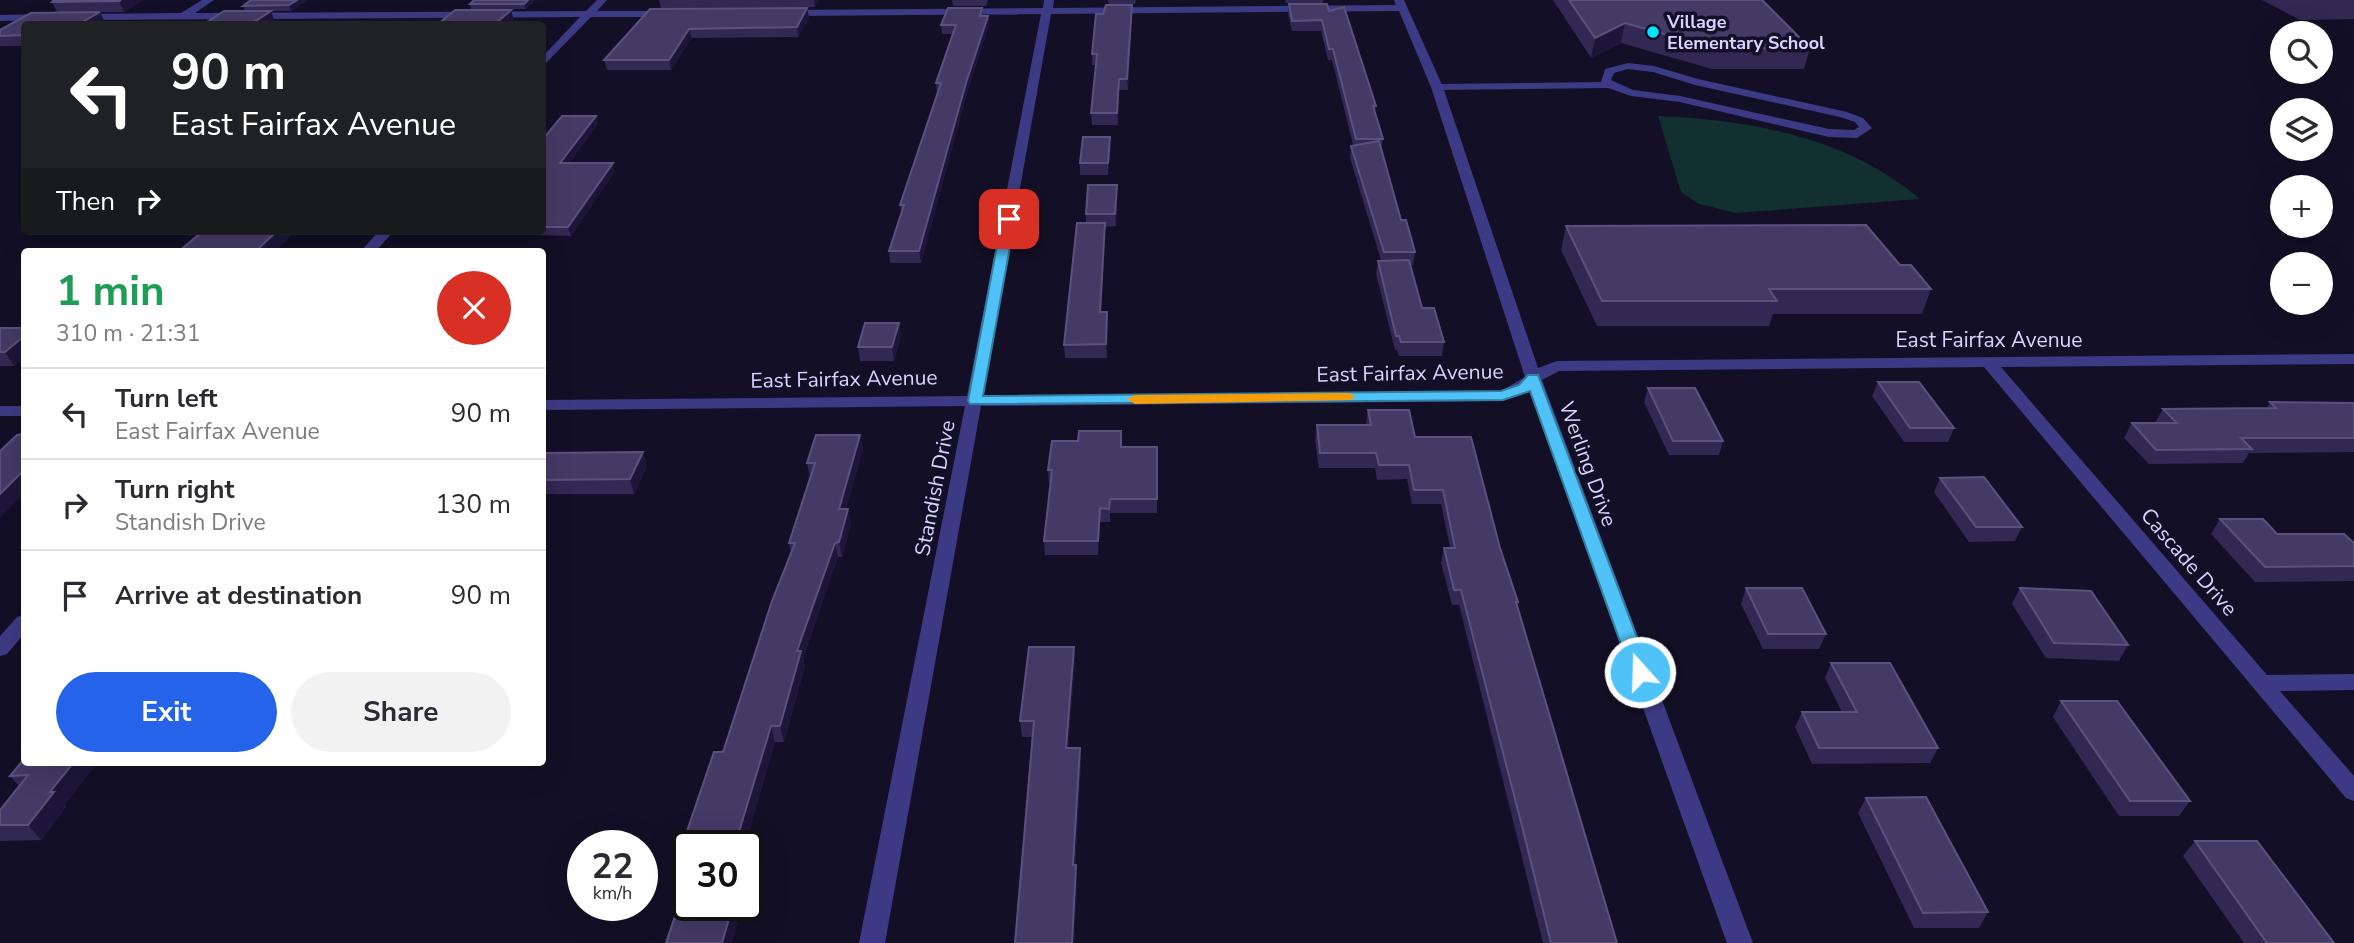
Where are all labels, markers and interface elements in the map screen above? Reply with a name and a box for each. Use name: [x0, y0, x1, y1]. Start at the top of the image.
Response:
place label: Village Elementary School: [1666, 10, 1825, 55]
map controls: [2270, 21, 2333, 315]
button: search: [2270, 21, 2333, 84]
marker: Village Elementary School: [1645, 24, 1661, 40]
text: 90 m: [171, 39, 286, 106]
icon: left: [56, 49, 147, 140]
button: layers: [2270, 98, 2333, 161]
text: East Fairfax Avenue: [171, 103, 456, 146]
button: +: [2270, 175, 2333, 238]
icon: right: [129, 182, 167, 220]
text: Then: [56, 184, 115, 219]
pin: [979, 189, 1039, 249]
icon: arrive: [990, 200, 1028, 238]
button: −: [2270, 252, 2333, 315]
text: 1 min: [56, 263, 165, 320]
button: close: [437, 271, 511, 345]
text: 310 m · 21:31: [56, 318, 201, 349]
street label: East Fairfax Avenue: [1895, 326, 2083, 354]
street label: East Fairfax Avenue: [1316, 357, 1504, 389]
street label: East Fairfax Avenue: [750, 363, 938, 395]
text: Turn left: [115, 381, 218, 416]
icon: left: [56, 395, 94, 433]
text: 90 m: [451, 396, 511, 431]
street label: Werling Drive: [1552, 398, 1624, 530]
text: East Fairfax Avenue: [115, 416, 320, 447]
street label: Standish Drive: [908, 418, 962, 558]
text: Turn right: [115, 472, 234, 507]
icon: right: [56, 486, 94, 524]
text: 130 m: [435, 487, 511, 522]
street label: Cascade Drive: [2134, 502, 2244, 622]
text: Standish Drive: [115, 507, 266, 538]
icon: arrive: [56, 577, 94, 615]
text: Arrive at destination: [115, 578, 362, 613]
text: 90 m: [451, 578, 511, 613]
position arrow: [1603, 635, 1677, 709]
button: Exit: [56, 672, 277, 752]
button: Share: [291, 672, 511, 752]
speed limit sign: 30: [672, 830, 763, 921]
text: 22: [591, 843, 634, 890]
text: km/h: [593, 881, 632, 905]

